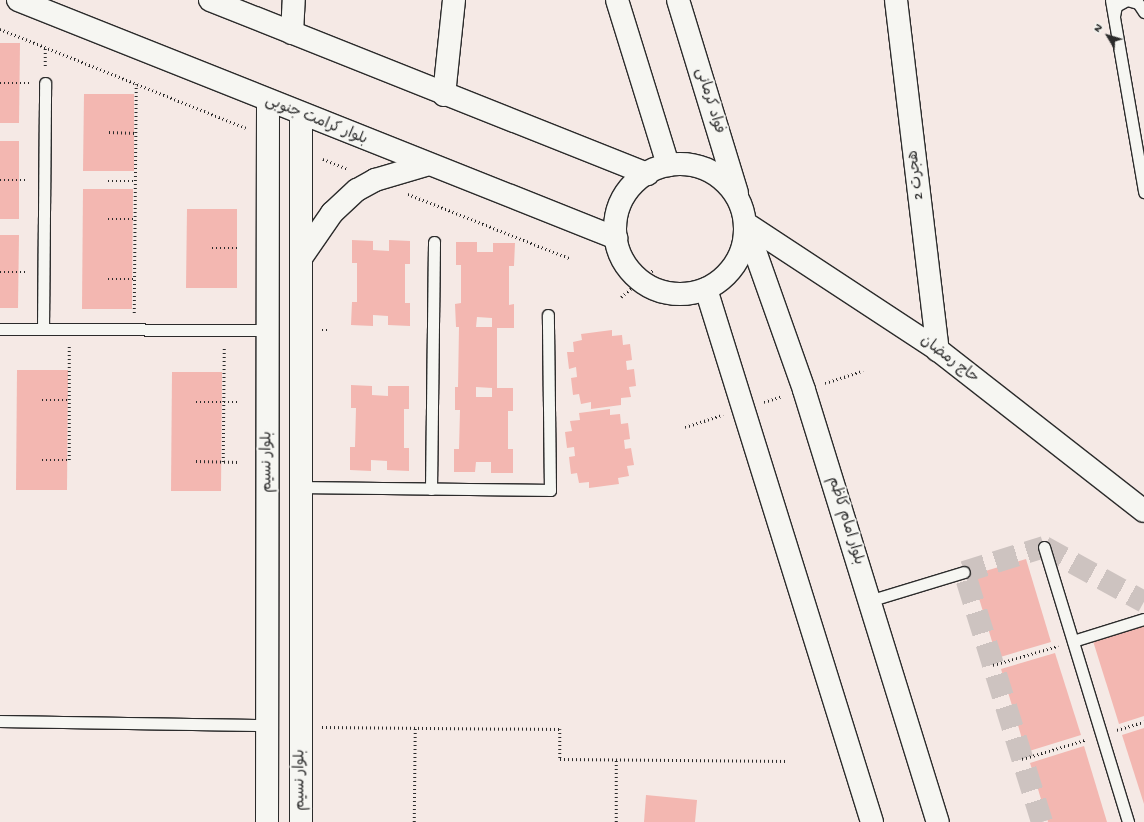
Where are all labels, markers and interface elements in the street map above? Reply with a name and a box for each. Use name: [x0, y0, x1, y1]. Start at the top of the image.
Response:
north arrow: [1088, 16, 1128, 56]
text: N: [1092, 22, 1105, 35]
street label: فواد کرمانی: [691, 66, 727, 136]
street label: بلوار کرامت جنوبی: [262, 92, 370, 150]
street label: هجرت 2: [905, 149, 929, 201]
street label: حاج رمضان: [916, 332, 982, 388]
street label: بلوار نسیم: [259, 431, 277, 493]
street label: بلوار امام کاظم: [823, 475, 867, 567]
street label: بلوار نسیم: [292, 749, 310, 811]

